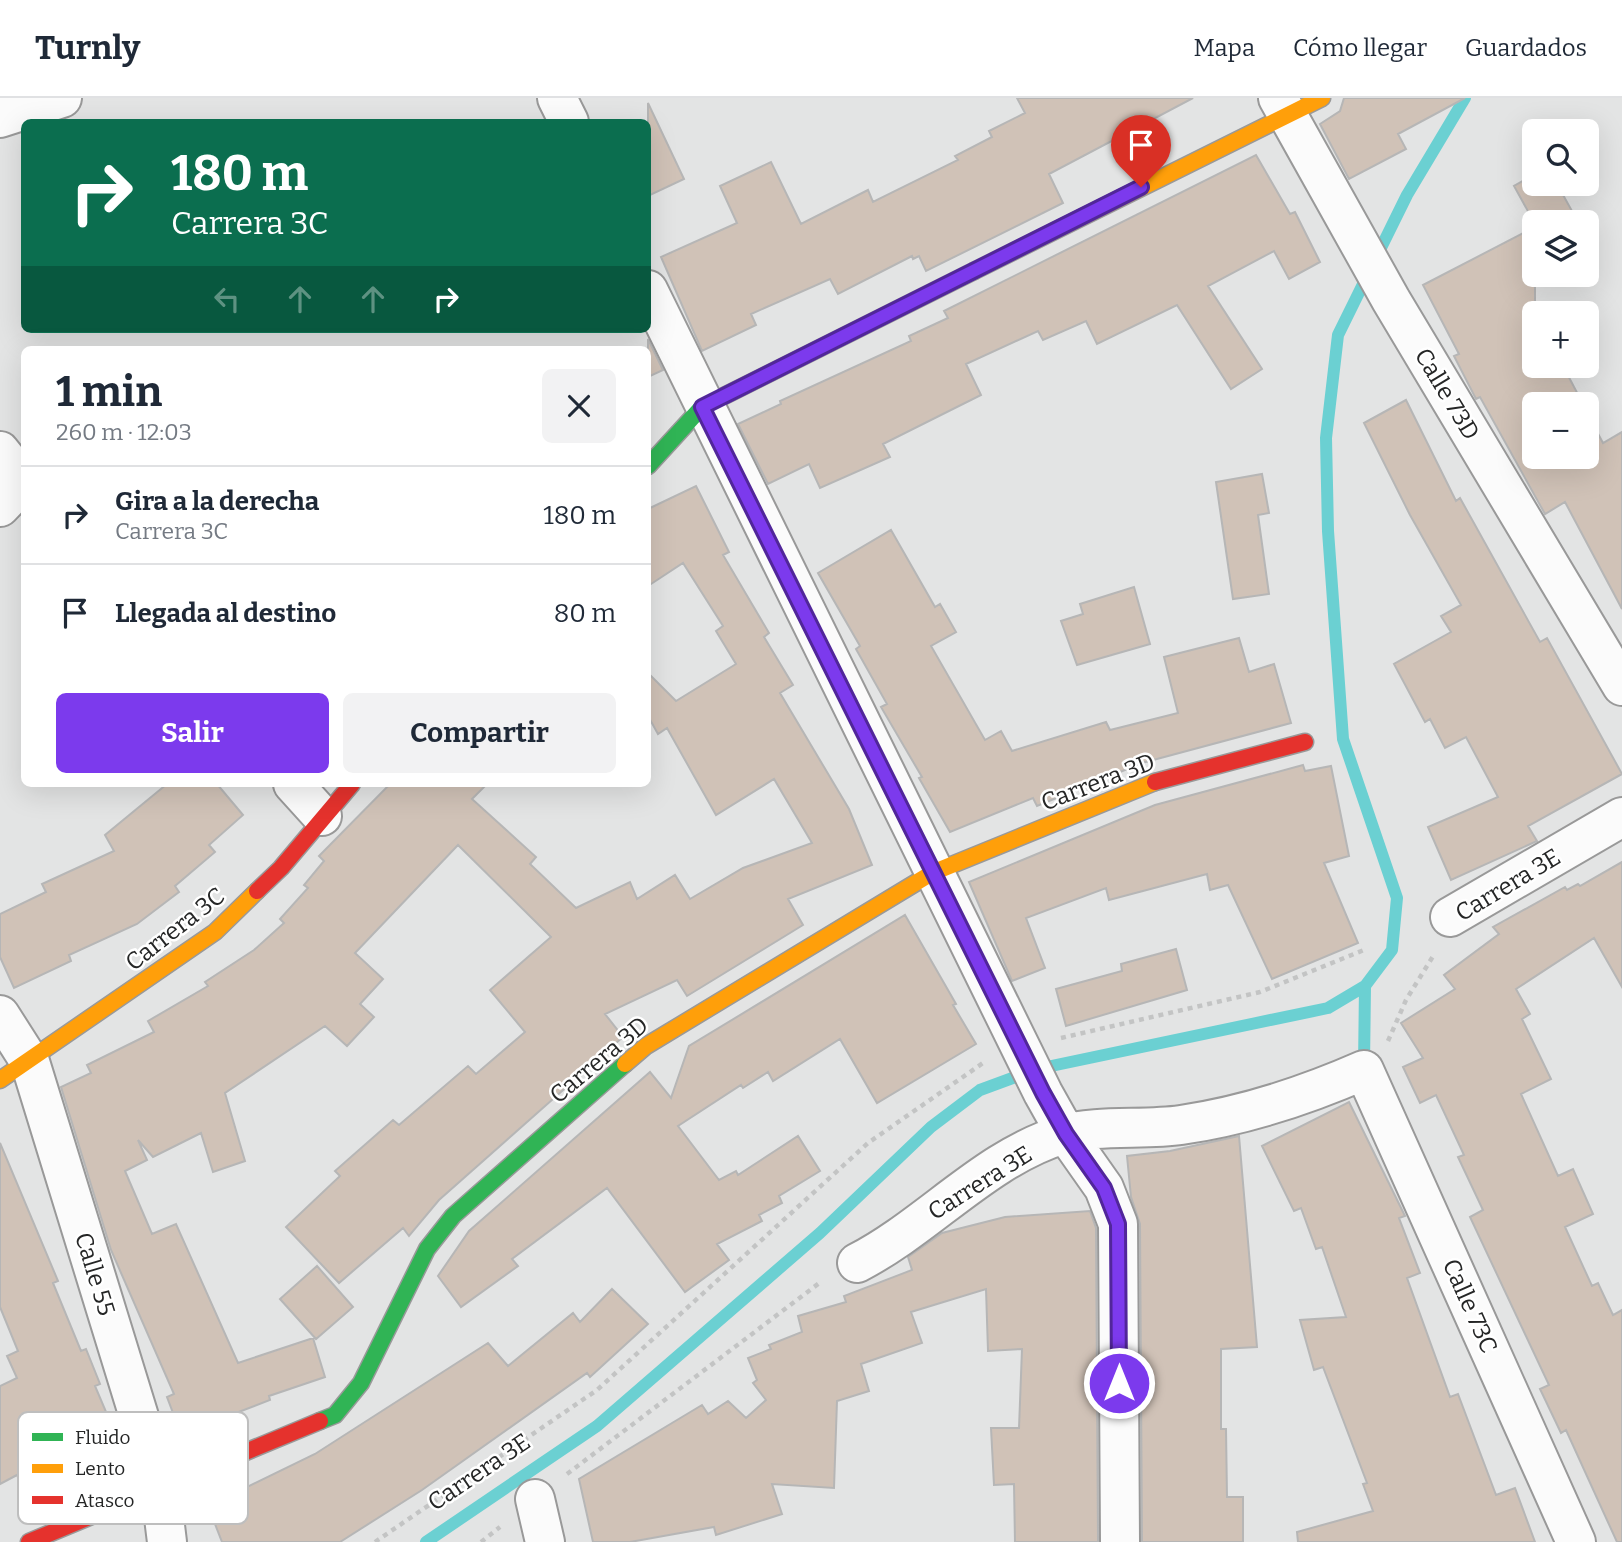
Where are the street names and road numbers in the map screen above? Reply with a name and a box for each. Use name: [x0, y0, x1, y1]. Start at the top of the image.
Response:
street label: Calle 73D: [1409, 343, 1485, 445]
street label: Carrera 3D: [1037, 748, 1159, 816]
street label: Carrera 3E: [1451, 843, 1565, 927]
street label: Carrera 3C: [120, 882, 230, 976]
street label: Carrera 3D: [544, 1011, 654, 1109]
street label: Carrera 3E: [923, 1140, 1037, 1226]
street label: Calle 55: [69, 1229, 121, 1319]
street label: Calle 73C: [1437, 1255, 1503, 1357]
street label: Carrera 3E: [423, 1428, 535, 1516]

